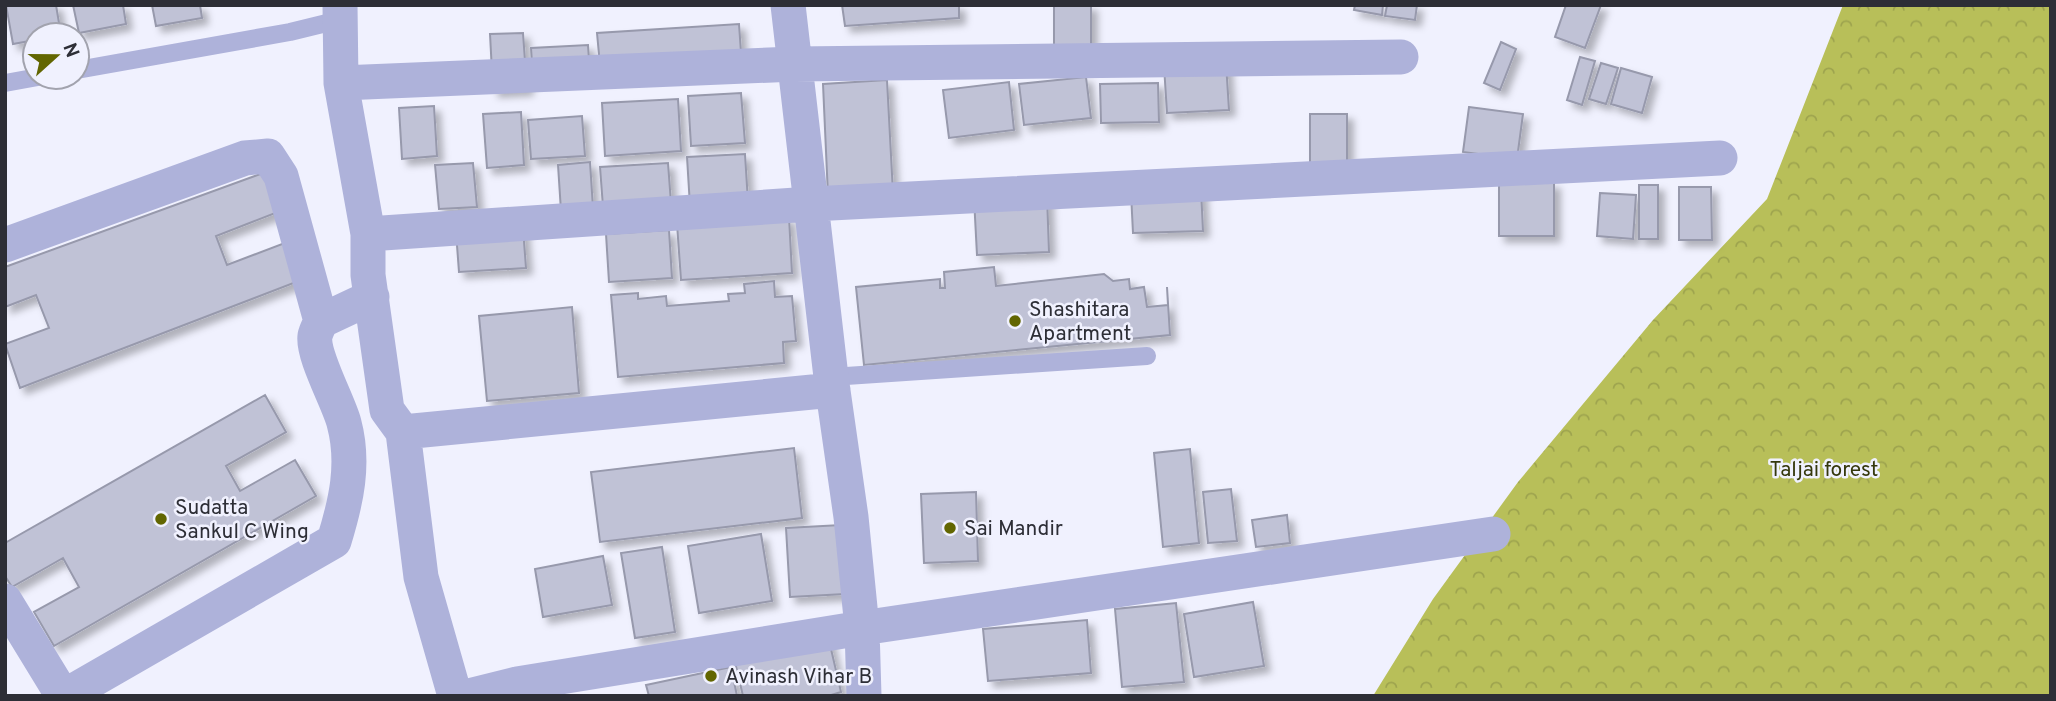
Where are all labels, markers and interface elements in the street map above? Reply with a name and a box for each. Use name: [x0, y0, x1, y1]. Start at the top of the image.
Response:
north arrow: [21, 21, 91, 91]
text: N: [56, 40, 84, 61]
place label: Shashitara Apartment: [1029, 297, 1131, 348]
marker: Shashitara Apartment: [1007, 313, 1023, 329]
park label: Taljai forest: [1769, 457, 1879, 484]
place label: Sudatta Sankul C Wing: [175, 495, 309, 546]
marker: Sudatta Sankul C Wing: [153, 511, 169, 527]
place label: Sai Mandir: [964, 516, 1063, 543]
marker: Sai Mandir: [942, 520, 958, 536]
place label: Avinash Vihar B: [725, 664, 872, 691]
marker: Avinash Vihar B: [703, 668, 719, 684]

